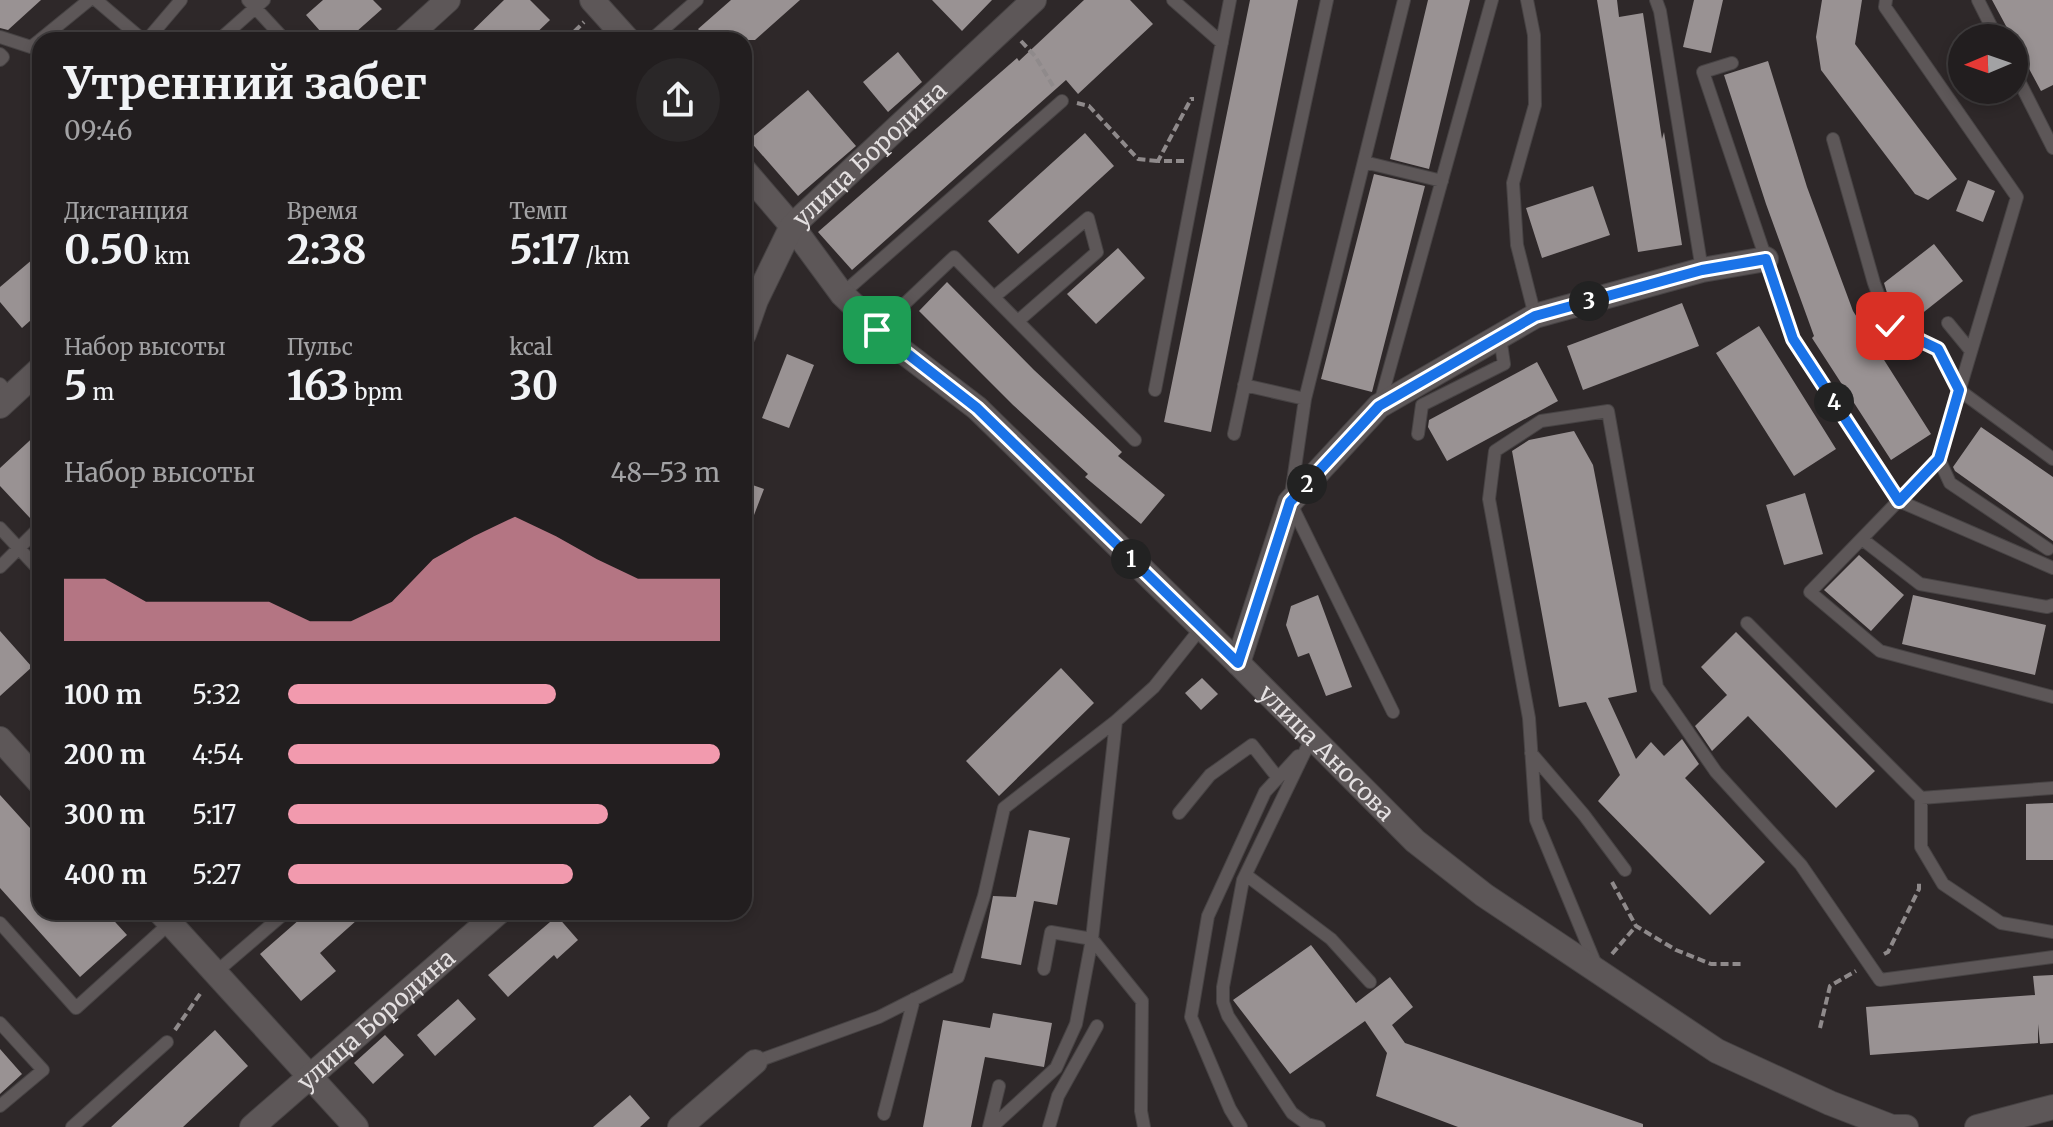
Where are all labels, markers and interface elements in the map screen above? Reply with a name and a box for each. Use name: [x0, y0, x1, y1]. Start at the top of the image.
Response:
north arrow: [1948, 24, 2028, 104]
map controls: [1948, 24, 2028, 104]
text: Утренний забег: [64, 56, 427, 111]
button: share: [636, 58, 720, 142]
street label: улица Бородина: [786, 74, 953, 233]
text: 09:46: [64, 114, 133, 147]
text: Дистанция: [64, 197, 189, 225]
text: Время: [287, 197, 358, 225]
text: Темп: [509, 197, 568, 225]
text: 0.50: [64, 225, 149, 275]
text: 2:38: [287, 225, 367, 275]
text: 5:17: [509, 225, 580, 275]
text: km: [149, 242, 190, 270]
text: /km: [580, 242, 630, 270]
pin: 3: [1569, 281, 1609, 321]
text: 3: [1583, 287, 1595, 315]
pin: [1856, 292, 1924, 360]
pin: [843, 296, 911, 364]
icon: check: [1868, 304, 1912, 348]
icon: arrive: [855, 308, 899, 352]
text: Набор высоты: [64, 333, 226, 361]
text: Пульс: [287, 333, 353, 361]
text: kcal: [509, 333, 553, 361]
text: 5: [64, 361, 87, 411]
text: 163: [287, 361, 349, 411]
text: 30: [509, 361, 558, 411]
text: m: [87, 378, 114, 406]
text: bpm: [349, 378, 403, 406]
pin: 4: [1814, 382, 1854, 422]
text: 4: [1827, 388, 1841, 416]
text: Набор высоты: [64, 456, 255, 489]
text: 48–53 m: [611, 456, 720, 489]
pin: 2: [1287, 464, 1327, 504]
text: 2: [1301, 470, 1313, 498]
pin: 1: [1111, 539, 1151, 579]
text: 1: [1126, 545, 1136, 573]
street label: улица Аносова: [1252, 677, 1402, 827]
text: 100 m: [64, 678, 142, 711]
text: 5:32: [192, 678, 241, 711]
text: 200 m: [64, 738, 146, 771]
text: 4:54: [192, 738, 243, 771]
text: 300 m: [64, 798, 145, 831]
text: 5:17: [192, 798, 236, 831]
text: 400 m: [64, 858, 147, 891]
text: 5:27: [192, 858, 241, 891]
street label: улица Бородина: [290, 942, 461, 1097]

